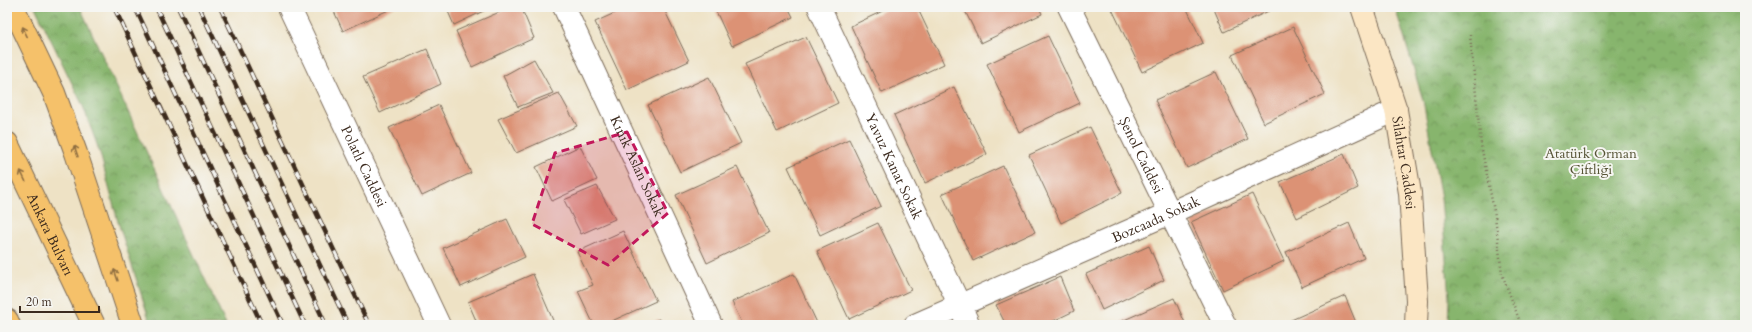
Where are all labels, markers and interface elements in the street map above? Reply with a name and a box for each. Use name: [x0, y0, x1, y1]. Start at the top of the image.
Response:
one-way arrow: [21, 26, 28, 38]
street label: Yavuz Kanat Sokak: [860, 110, 927, 223]
street label: Kınık Aslan Sokak: [605, 113, 669, 220]
street label: Şenol Caddesi: [1114, 114, 1168, 197]
street label: Silahtar Caddesi: [1387, 115, 1420, 210]
street label: Polatlı Caddesi: [336, 123, 391, 210]
park label: Atatürk Orman Çiftliği: [1545, 144, 1637, 179]
one-way arrow: [71, 146, 79, 158]
one-way arrow: [19, 171, 26, 183]
street label: Ankara Bulvarı: [22, 190, 78, 279]
street label: Bozcaada Sokak: [1109, 191, 1204, 247]
one-way arrow: [111, 269, 119, 281]
scale bar: [20, 288, 99, 314]
text: 20 m: [26, 294, 53, 310]

